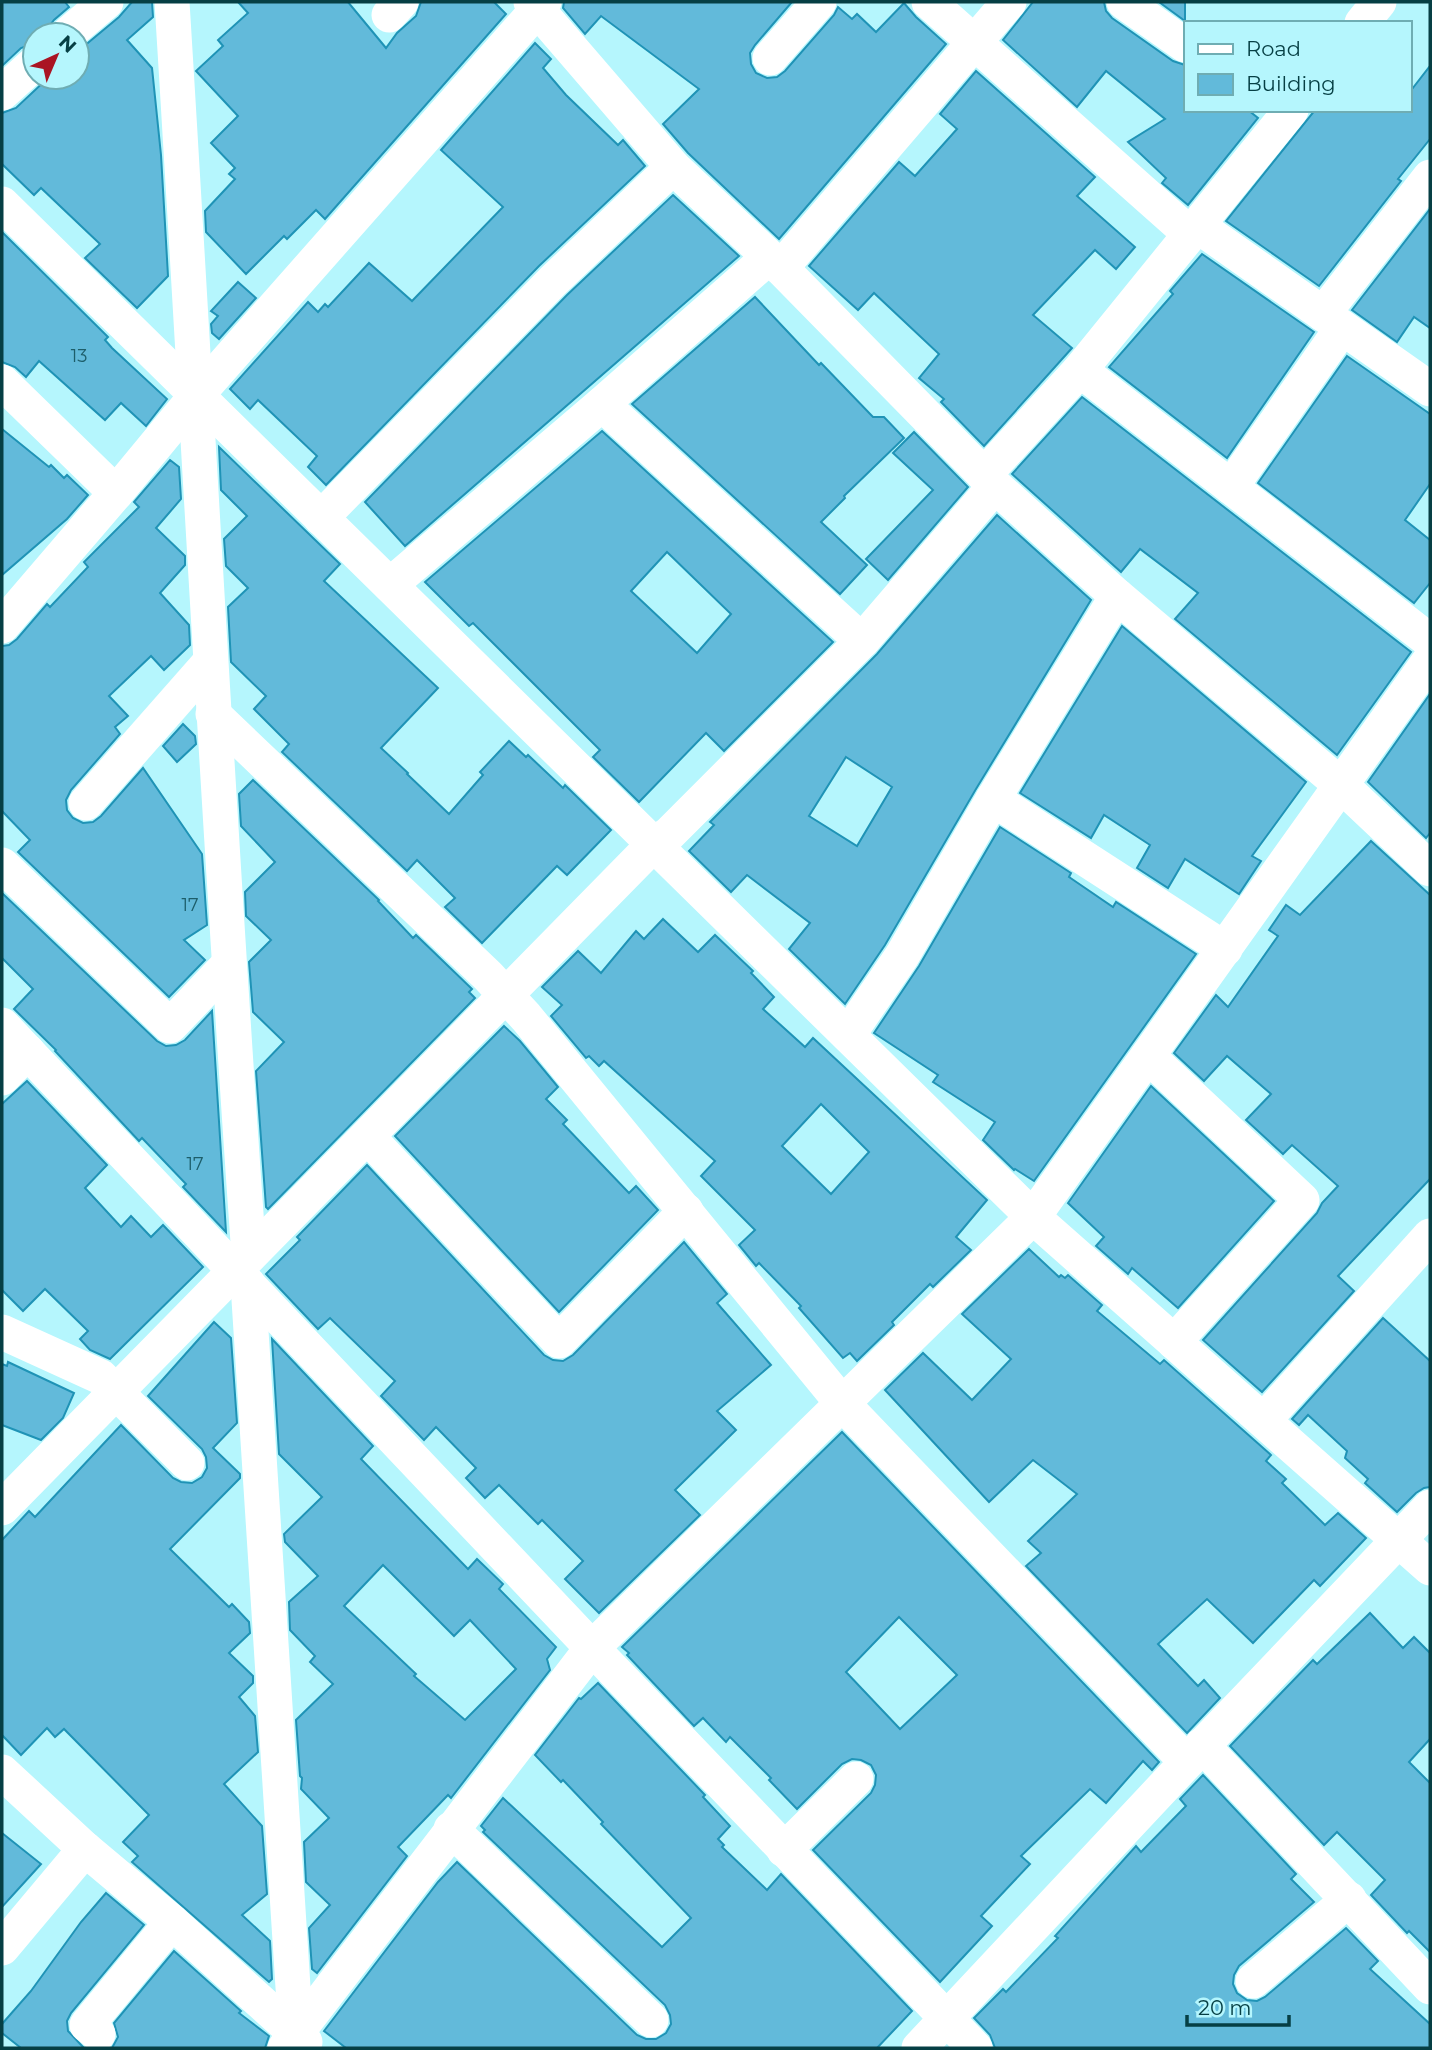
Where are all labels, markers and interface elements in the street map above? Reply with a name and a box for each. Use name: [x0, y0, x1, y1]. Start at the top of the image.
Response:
north arrow: [21, 21, 91, 91]
legend: [1184, 21, 1411, 112]
text: N: [54, 31, 81, 58]
text: Road: [1246, 36, 1301, 61]
text: Building: [1246, 71, 1336, 96]
house number: 13: [71, 345, 87, 367]
house number: 17: [181, 894, 199, 916]
house number: 17: [186, 1153, 204, 1175]
scale bar: [1187, 1983, 1288, 2027]
text: 20 m: [1198, 1995, 1252, 2020]

